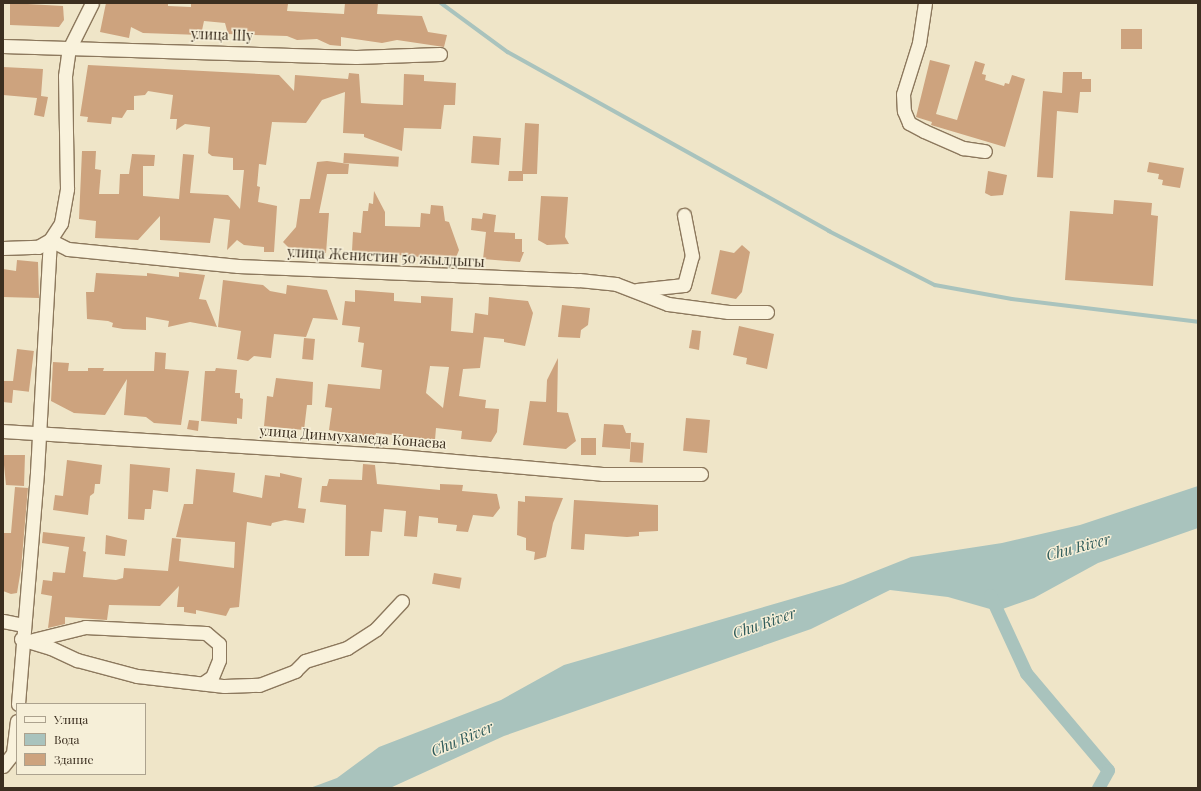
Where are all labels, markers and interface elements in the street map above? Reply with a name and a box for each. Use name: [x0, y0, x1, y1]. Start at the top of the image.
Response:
street label: улица Шу: [191, 26, 253, 44]
street label: улица Женистин 50 жылдыгы: [287, 243, 485, 271]
street label: улица Динмухамеда Конаева: [259, 422, 447, 452]
water label: Chu River: [1044, 530, 1112, 564]
water label: Chu River: [730, 604, 798, 642]
legend: [16, 703, 146, 775]
text: Улица: [54, 711, 88, 727]
water label: Chu River: [428, 718, 496, 760]
text: Вода: [54, 731, 80, 747]
text: Здание: [54, 751, 94, 767]

